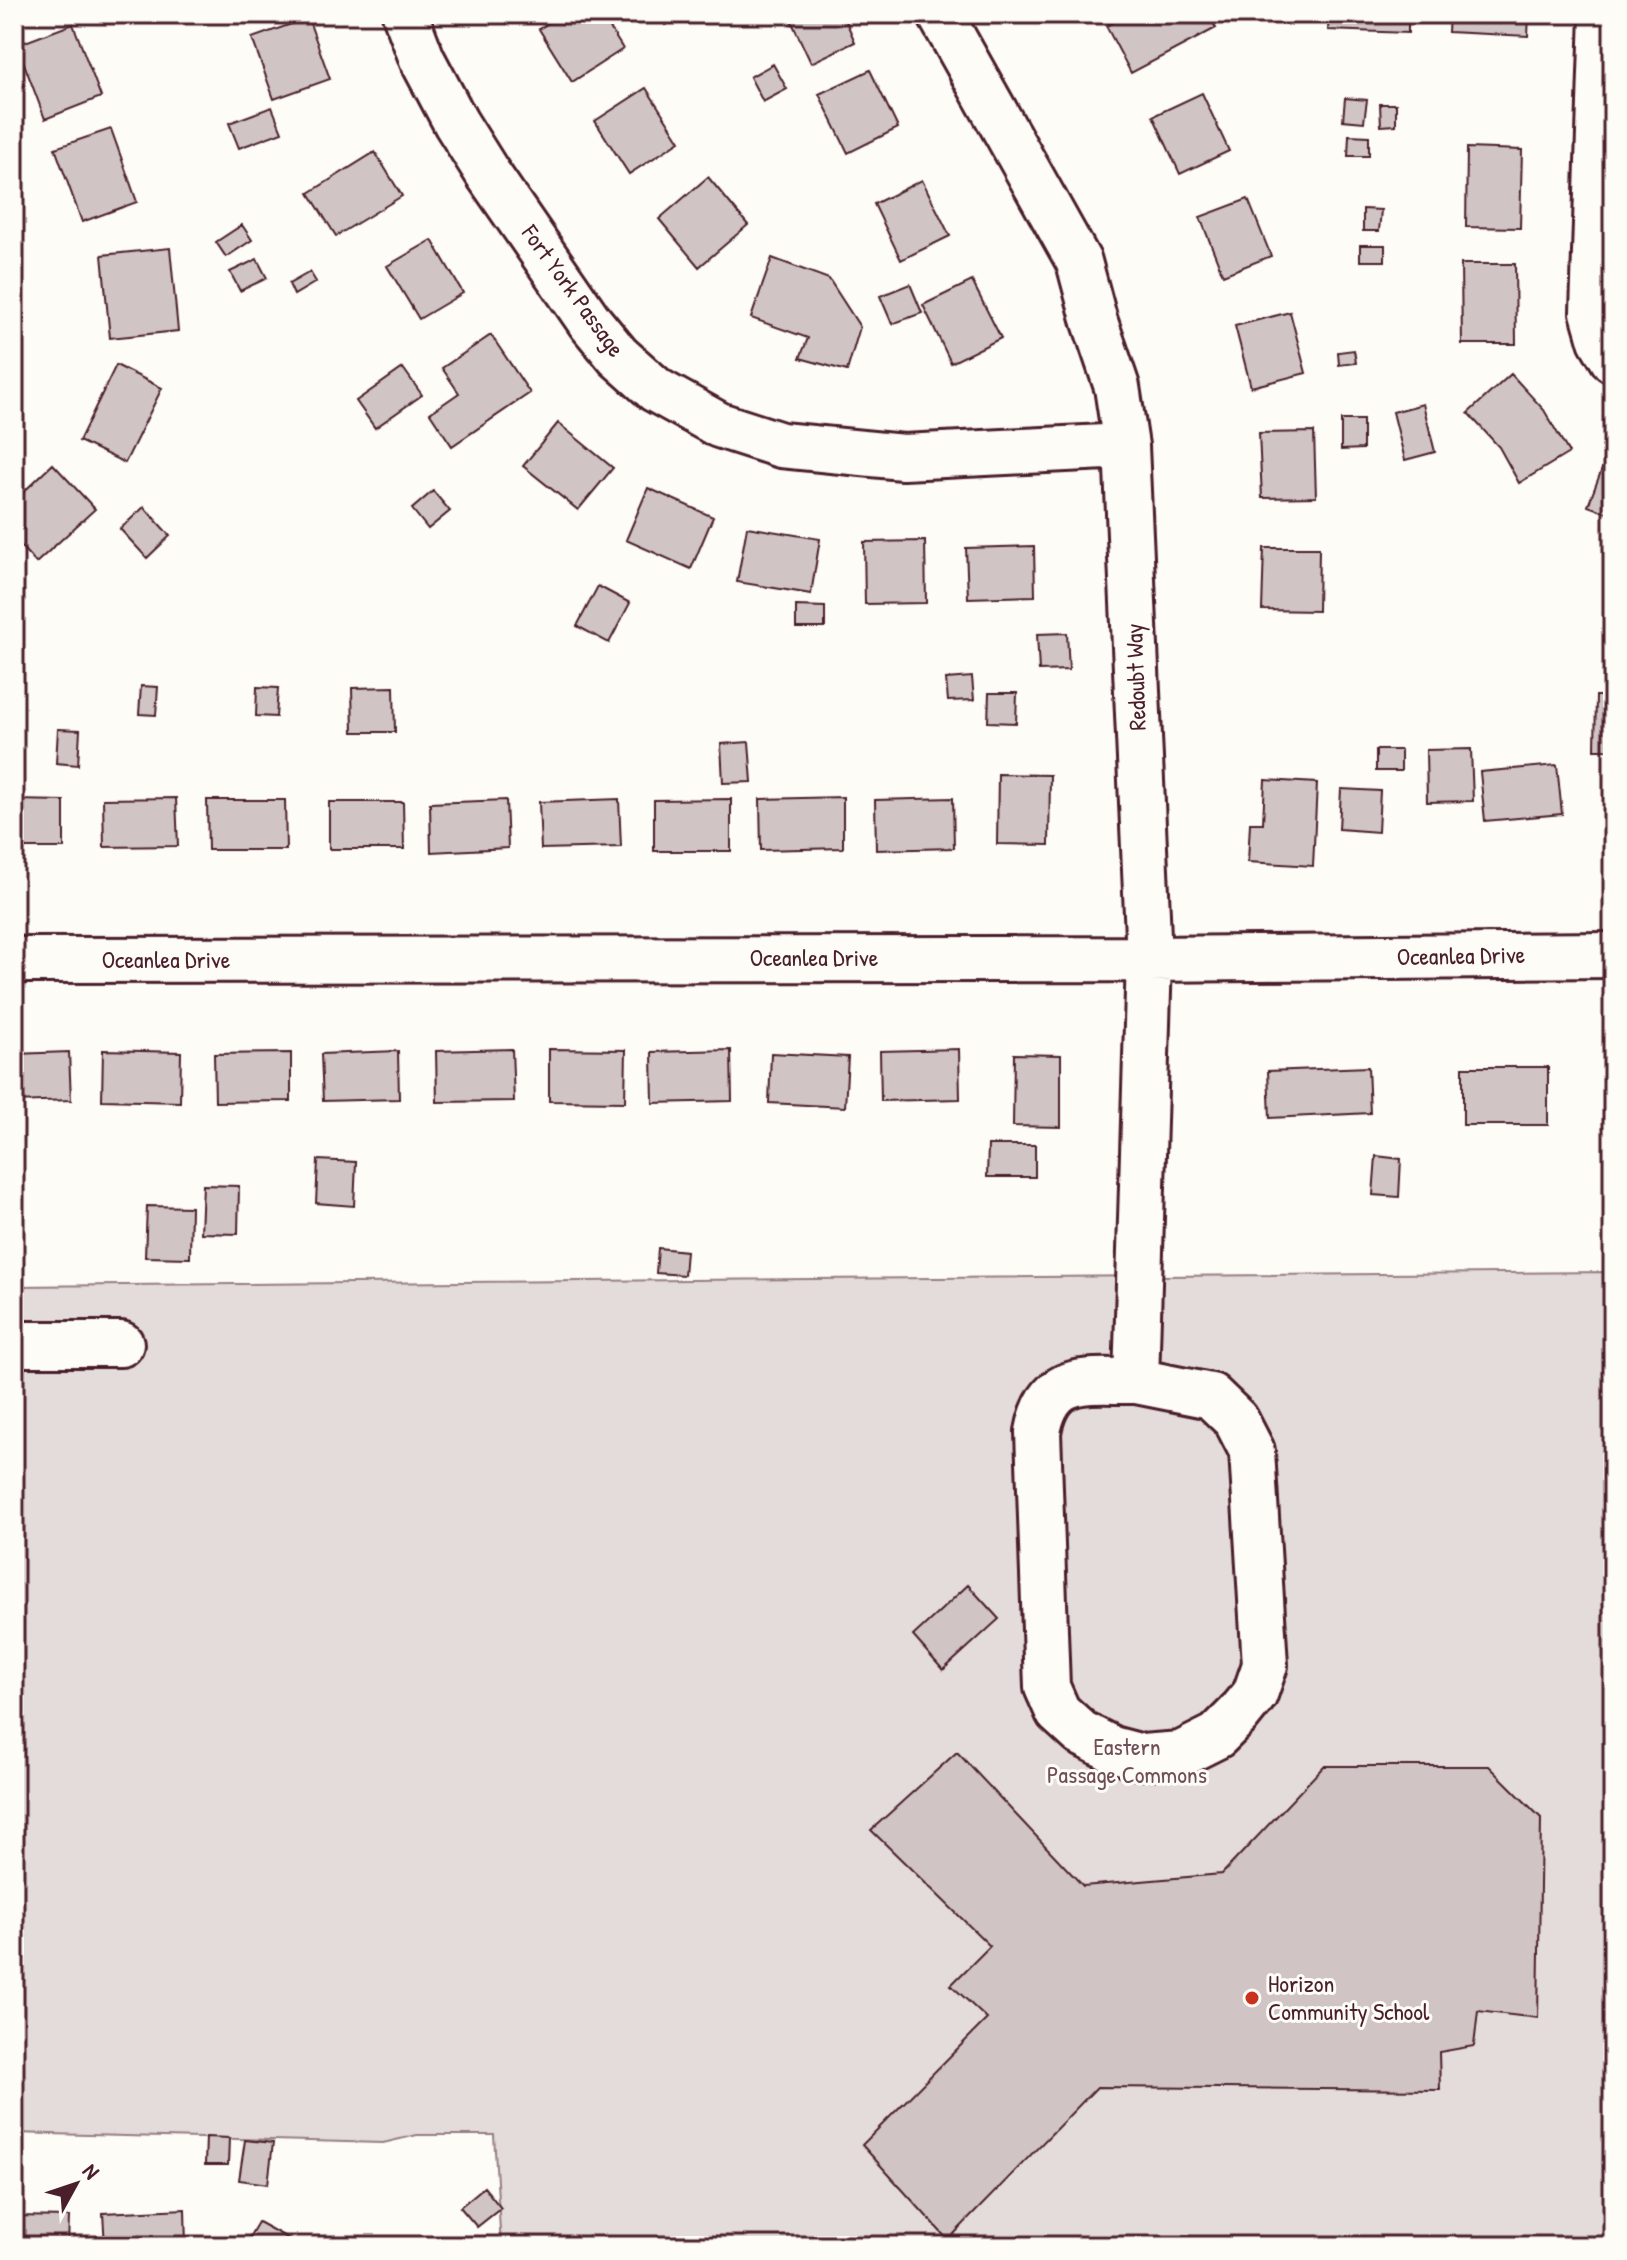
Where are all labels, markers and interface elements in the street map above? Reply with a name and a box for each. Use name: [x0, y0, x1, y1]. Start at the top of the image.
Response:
street label: Fort York Passage: [514, 217, 633, 363]
street label: Redoubt Way: [1117, 623, 1153, 731]
street label: Oceanlea Drive: [1396, 938, 1526, 972]
street label: Oceanlea Drive: [750, 941, 879, 973]
street label: Oceanlea Drive: [102, 943, 231, 975]
park label: Eastern Passage Commons: [1047, 1730, 1207, 1790]
place label: Horizon Community School: [1268, 1967, 1430, 2027]
marker: Horizon Community School: [1243, 1989, 1261, 2007]
north arrow: [36, 2144, 116, 2224]
text: N: [76, 2157, 107, 2185]

